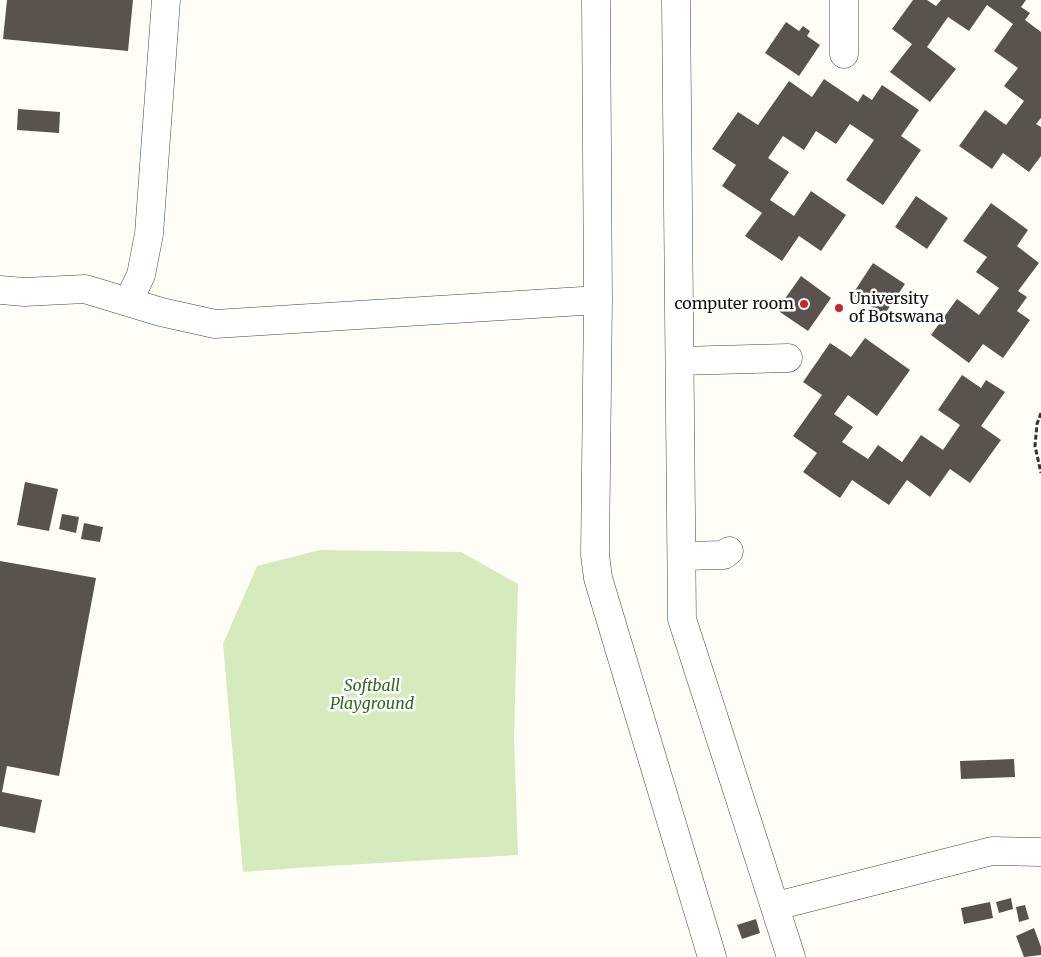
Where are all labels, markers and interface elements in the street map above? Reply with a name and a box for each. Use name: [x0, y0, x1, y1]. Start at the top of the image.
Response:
place label: University of Botswana: [849, 289, 944, 327]
place label: computer room: [674, 294, 794, 314]
marker: computer room: [798, 298, 810, 310]
marker: University of Botswana: [833, 302, 845, 314]
park label: Softball Playground: [330, 676, 414, 714]

